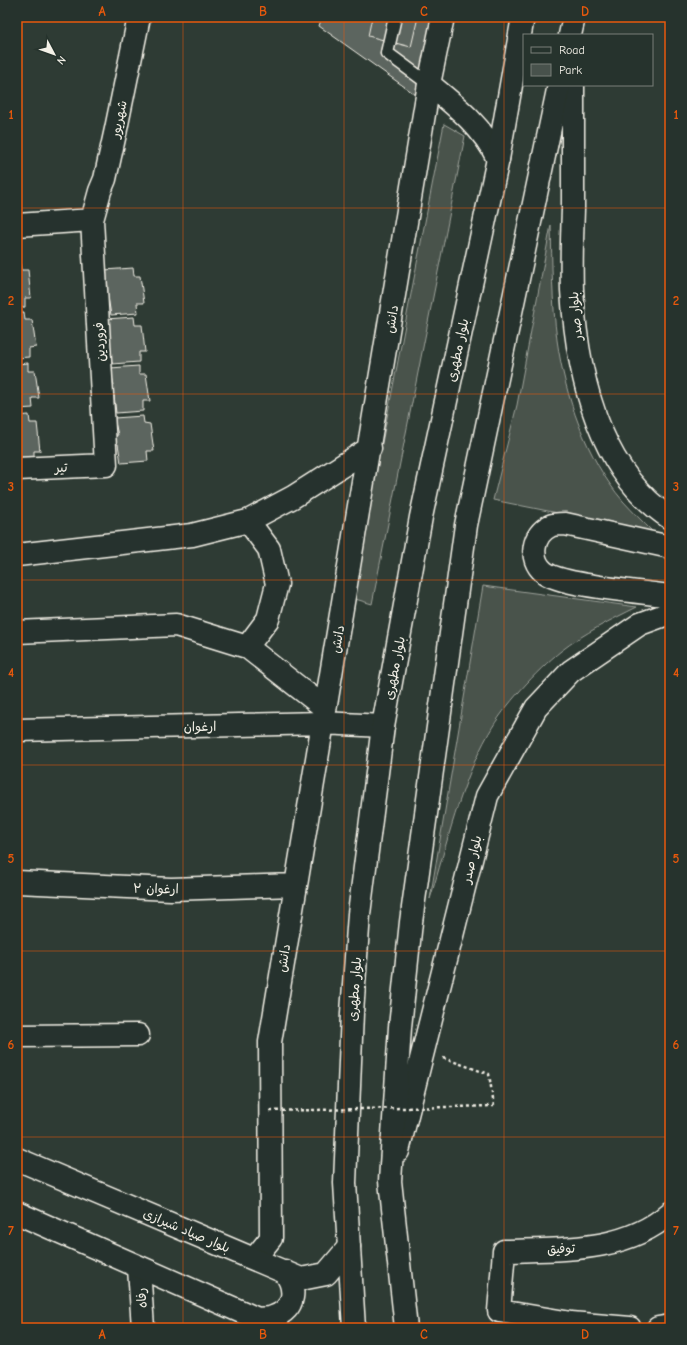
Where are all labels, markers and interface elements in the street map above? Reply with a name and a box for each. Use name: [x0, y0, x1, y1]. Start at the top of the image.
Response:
text: A: [98, 4, 106, 19]
text: B: [259, 4, 267, 19]
text: C: [420, 4, 428, 19]
text: D: [581, 4, 589, 19]
north arrow: [34, 34, 74, 74]
legend: [523, 34, 653, 86]
text: Road: [559, 43, 585, 57]
text: N: [54, 53, 68, 67]
text: Park: [559, 63, 582, 77]
street label: شهریور: [107, 99, 131, 140]
text: 1: [8, 107, 14, 122]
text: 1: [673, 107, 679, 122]
street label: بلوار صدر: [566, 291, 586, 342]
text: 2: [8, 293, 14, 308]
text: 2: [673, 293, 679, 308]
street label: دانش: [382, 304, 401, 334]
street label: بلوار مطهری: [443, 317, 473, 383]
street label: فروردین: [91, 322, 109, 362]
street label: تیر: [53, 460, 68, 476]
text: 3: [8, 479, 14, 494]
text: 3: [673, 479, 679, 494]
street label: دانش: [328, 624, 347, 654]
street label: بلوار مطهری: [381, 635, 409, 701]
text: 4: [8, 665, 14, 680]
text: 4: [673, 665, 679, 680]
street label: ارغوان: [184, 719, 216, 735]
street label: بلوار صدر: [458, 834, 486, 886]
text: 5: [8, 851, 15, 866]
text: 5: [673, 851, 680, 866]
street label: ارغوان ۲: [133, 881, 179, 897]
street label: دانش: [274, 943, 293, 973]
street label: بلوار مطهری: [345, 956, 365, 1022]
text: 6: [8, 1037, 15, 1052]
text: 6: [673, 1037, 680, 1052]
street label: بلوار صیاد شیرازی: [141, 1205, 232, 1256]
text: 7: [8, 1223, 14, 1238]
text: 7: [673, 1223, 679, 1238]
street label: توفیق: [547, 1241, 576, 1257]
street label: رفاه: [133, 1287, 151, 1309]
text: A: [98, 1327, 106, 1342]
text: B: [259, 1327, 267, 1342]
text: C: [420, 1327, 428, 1342]
text: D: [581, 1327, 589, 1342]

